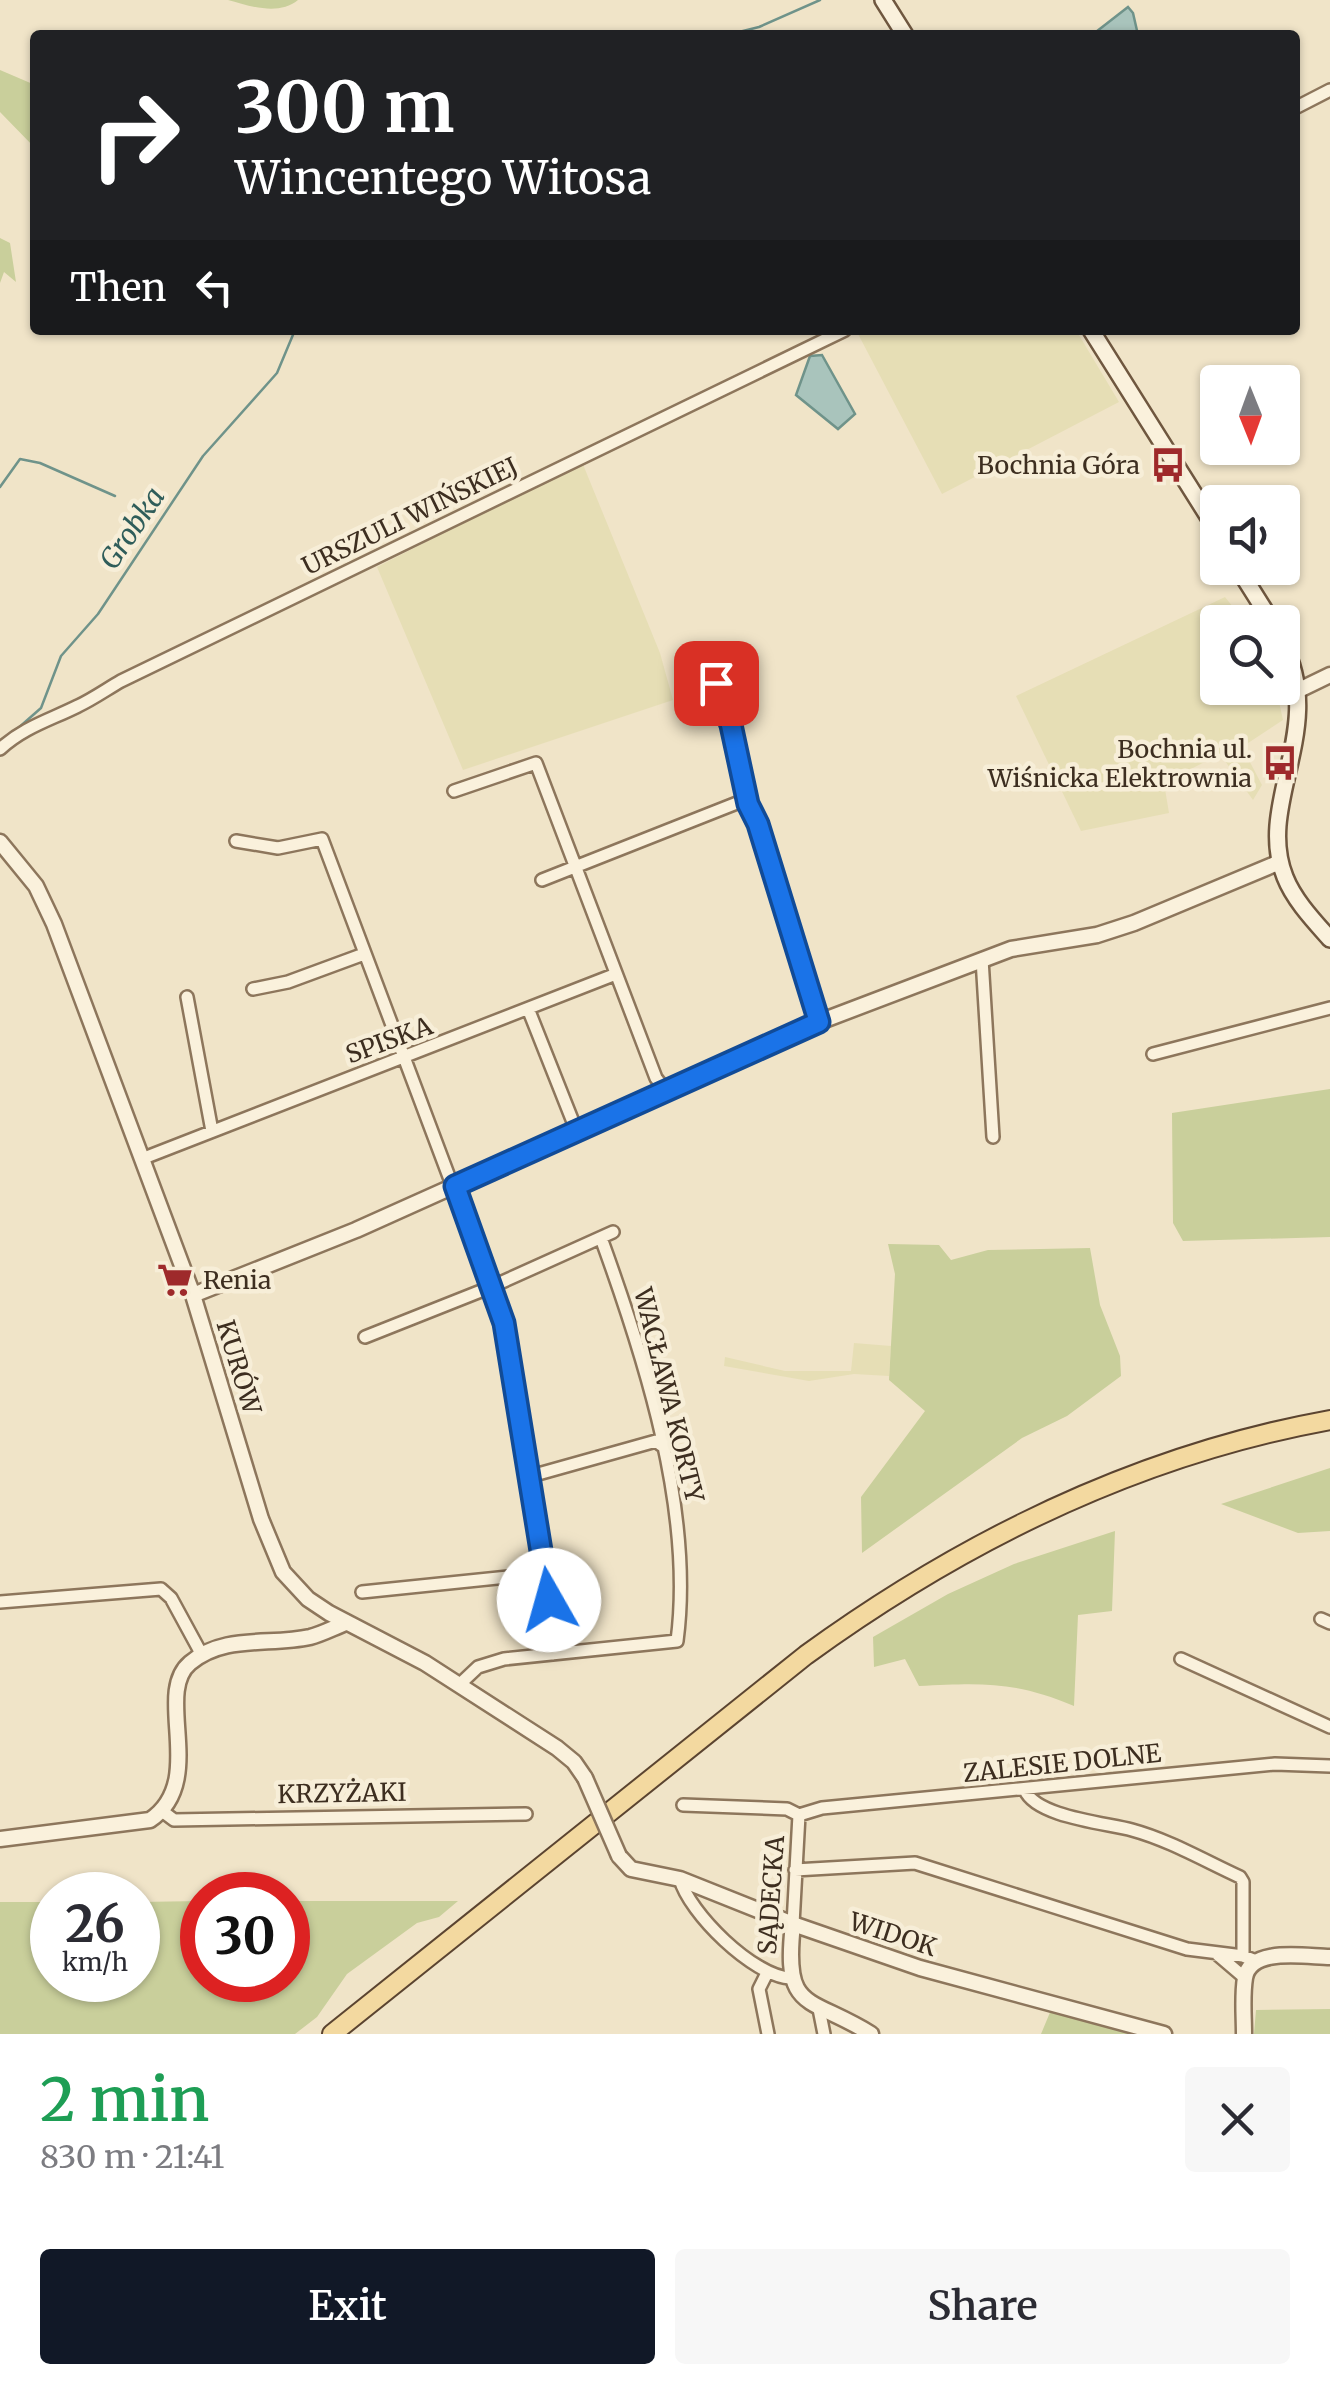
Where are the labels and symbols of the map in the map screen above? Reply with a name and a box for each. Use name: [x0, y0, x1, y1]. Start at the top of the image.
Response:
north arrow: [1200, 365, 1300, 465]
bus stop icon: Bochnia Góra: [1149, 446, 1187, 484]
place label: Bochnia Góra: [977, 449, 1140, 481]
street label: URSZULI WIŃSKIEJ: [297, 450, 523, 582]
water label: Grobka: [92, 480, 172, 576]
pin: [674, 641, 759, 726]
place label: Bochnia ul. Wiśnicka Elektrownia: [987, 733, 1252, 794]
bus stop icon: Bochnia ul. Wiśnicka Elektrownia: [1261, 744, 1299, 782]
street label: SPISKA: [341, 1009, 437, 1070]
supermarket icon: Renia: [156, 1261, 194, 1299]
place label: Renia: [203, 1264, 271, 1296]
street label: WACŁAWA KORTY: [627, 1283, 711, 1506]
street label: KURÓW: [210, 1316, 269, 1419]
position arrow: [497, 1548, 601, 1652]
street label: ZALESIE DOLNE: [961, 1737, 1163, 1789]
street label: KRZYŻAKI: [277, 1776, 407, 1810]
street label: SĄDECKA: [751, 1834, 791, 1956]
speed limit sign: 30: [180, 1872, 310, 2002]
street label: WIDOK: [844, 1905, 941, 1963]

